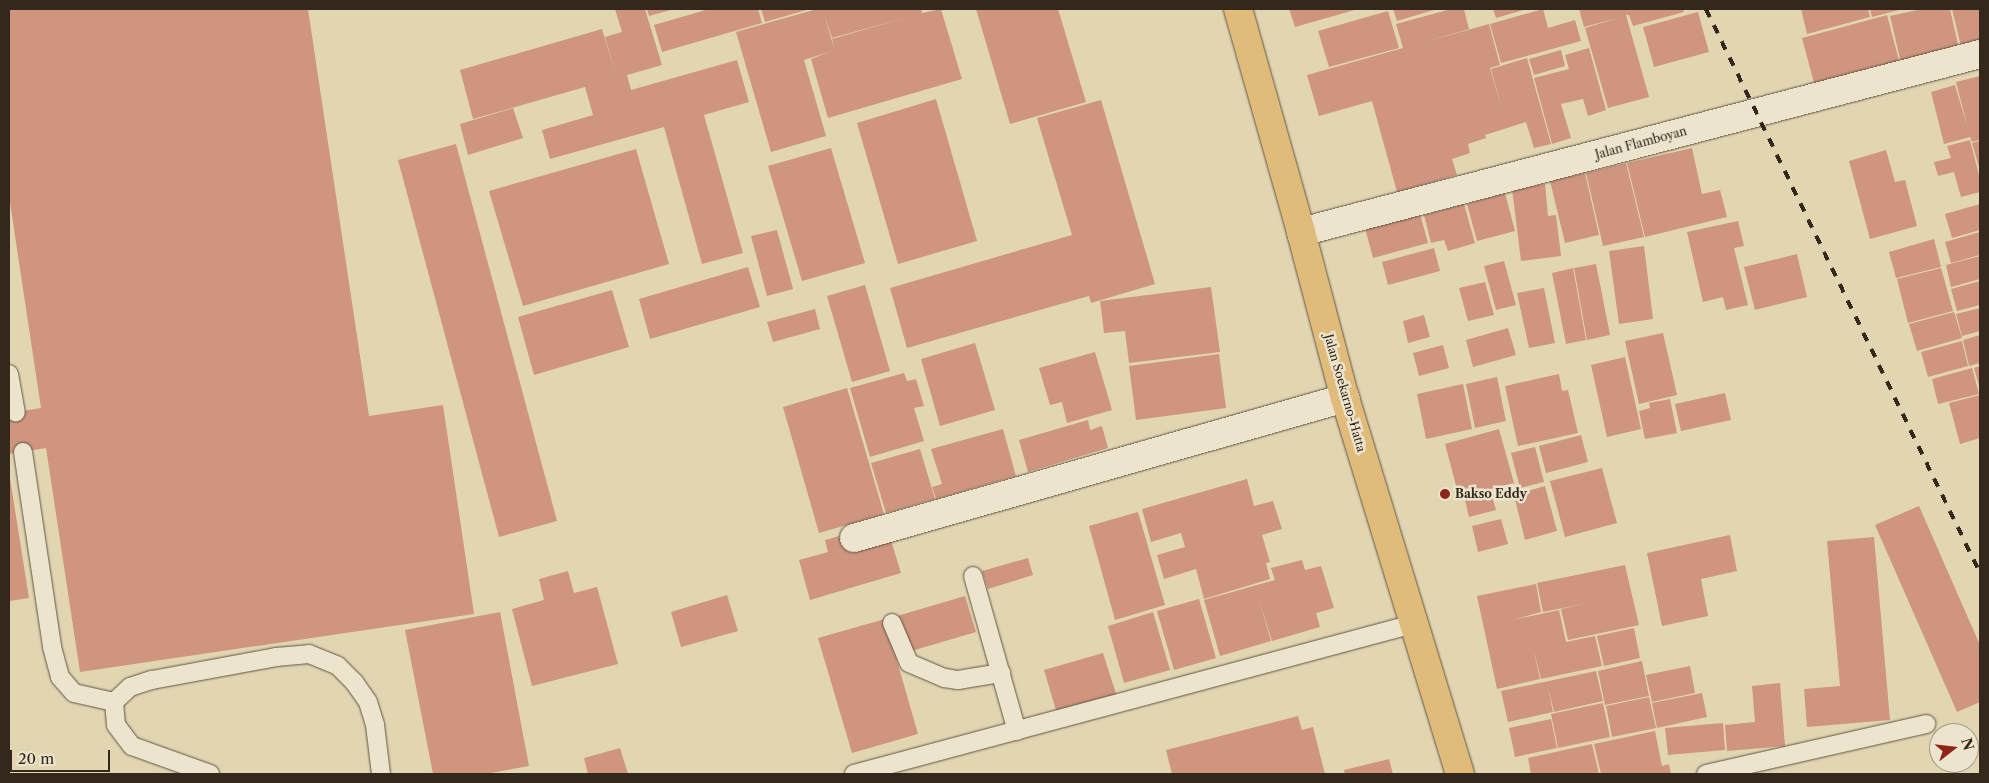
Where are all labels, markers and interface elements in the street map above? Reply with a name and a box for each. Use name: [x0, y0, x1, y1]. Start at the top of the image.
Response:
street label: Jalan Flamboyan: [1594, 124, 1688, 162]
street label: Jalan Soekarno-Hatta: [1321, 332, 1369, 454]
place label: Bakso Eddy: [1455, 487, 1527, 501]
marker: Bakso Eddy: [1439, 488, 1451, 500]
north arrow: [1929, 723, 1979, 773]
text: N: [1957, 736, 1978, 752]
scale bar: [12, 740, 112, 772]
text: 20 m: [18, 749, 54, 768]

